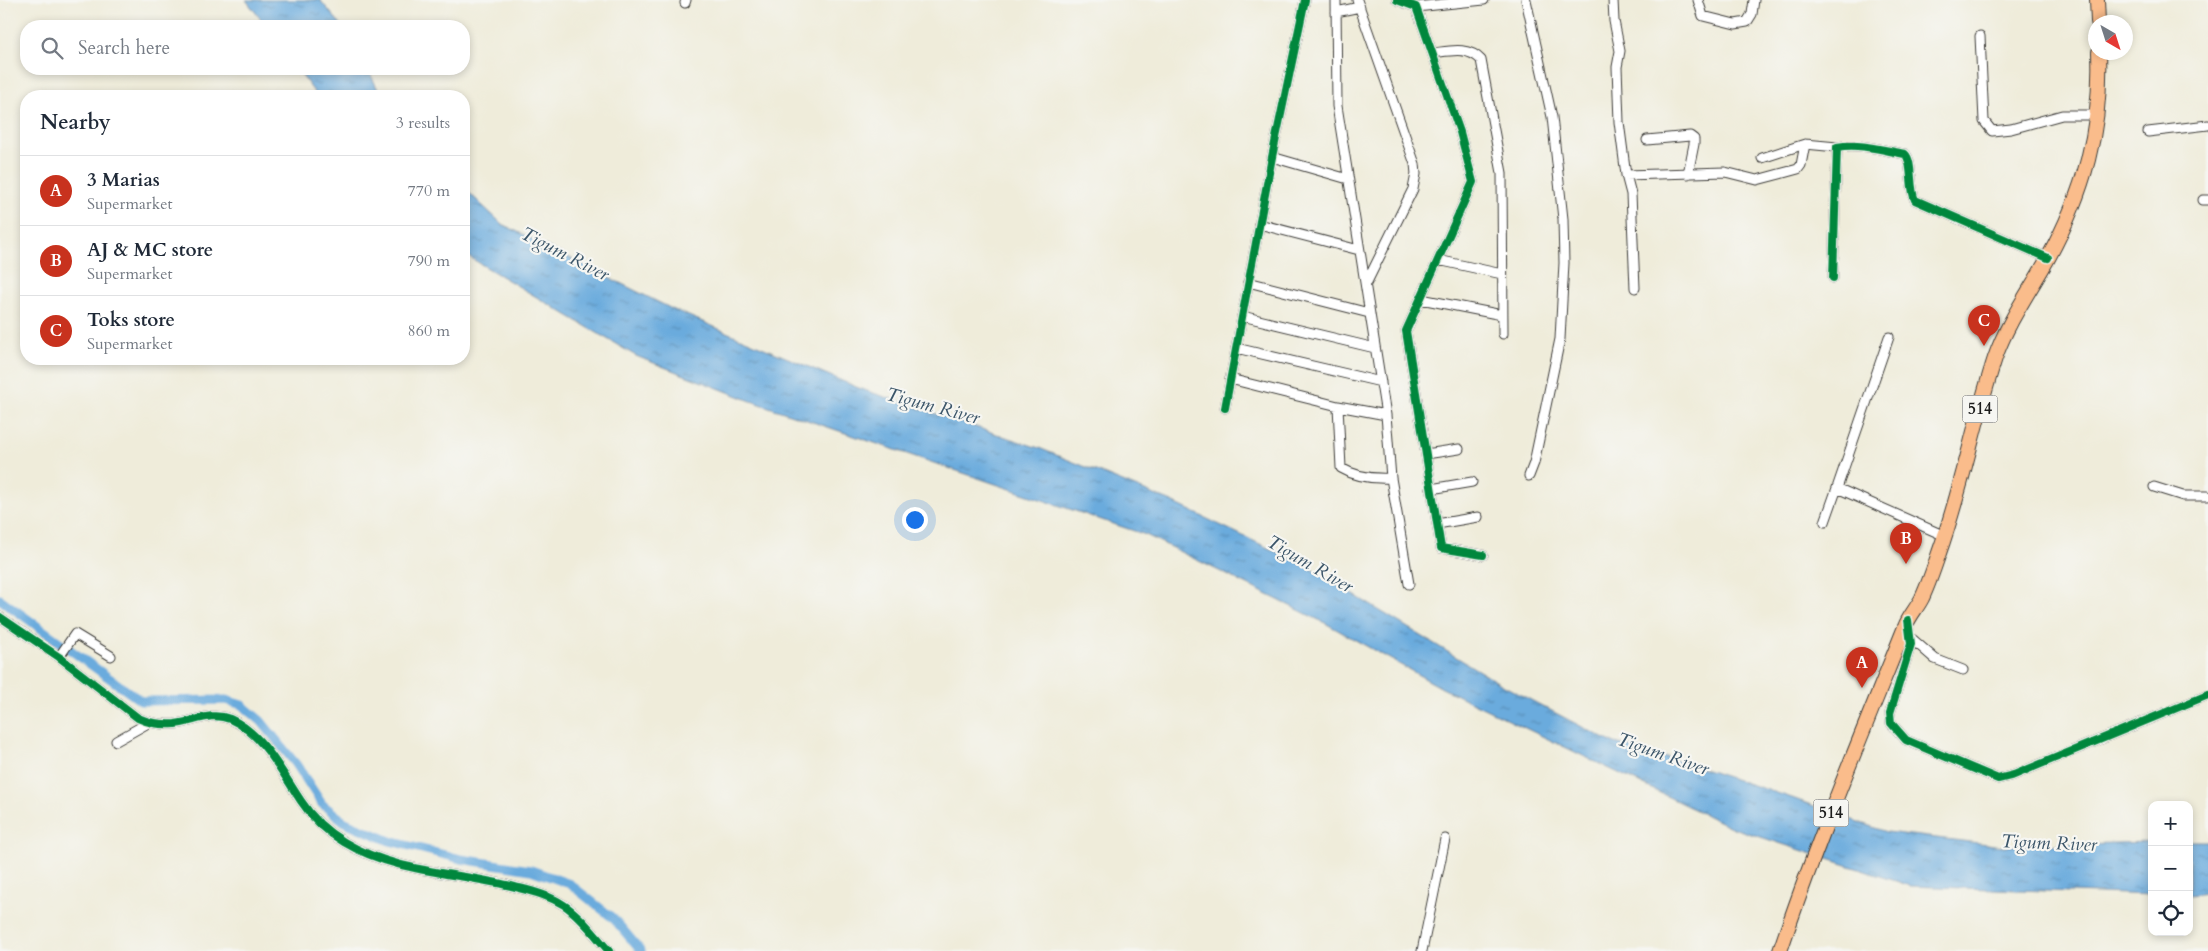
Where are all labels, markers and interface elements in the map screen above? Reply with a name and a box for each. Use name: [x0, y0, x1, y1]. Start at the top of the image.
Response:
north arrow: [2088, 15, 2133, 60]
search box: [20, 20, 470, 75]
icon: search: [38, 34, 66, 62]
text: Search here: [78, 35, 170, 61]
text: Nearby: [40, 108, 111, 137]
text: 3 results: [396, 112, 450, 134]
text: 3 Marias: [87, 167, 160, 193]
text: A: [50, 180, 62, 202]
text: 770 m: [408, 180, 450, 202]
text: Supermarket: [87, 193, 173, 215]
water label: Tigum River: [516, 221, 614, 288]
text: AJ & MC store: [87, 237, 213, 263]
text: B: [50, 250, 62, 272]
text: 790 m: [408, 250, 450, 272]
text: Supermarket: [87, 263, 173, 285]
pin: C: [1968, 305, 2000, 346]
text: Toks store: [87, 307, 175, 333]
text: C: [50, 320, 62, 342]
text: 860 m: [408, 320, 450, 342]
text: Supermarket: [87, 333, 173, 355]
water label: Tigum River: [883, 381, 983, 431]
road number: 514: [1962, 396, 1998, 422]
your location: [902, 507, 928, 533]
pin: B: [1890, 523, 1922, 564]
water label: Tigum River: [1262, 529, 1359, 600]
pin: A: [1846, 647, 1878, 688]
water label: Tigum River: [1613, 726, 1713, 782]
road number: 514: [1814, 800, 1848, 826]
map controls: [2148, 801, 2193, 936]
button: +: [2148, 801, 2193, 846]
water label: Tigum River: [2001, 828, 2098, 858]
button: −: [2148, 846, 2193, 891]
button: locate: [2148, 891, 2193, 936]

